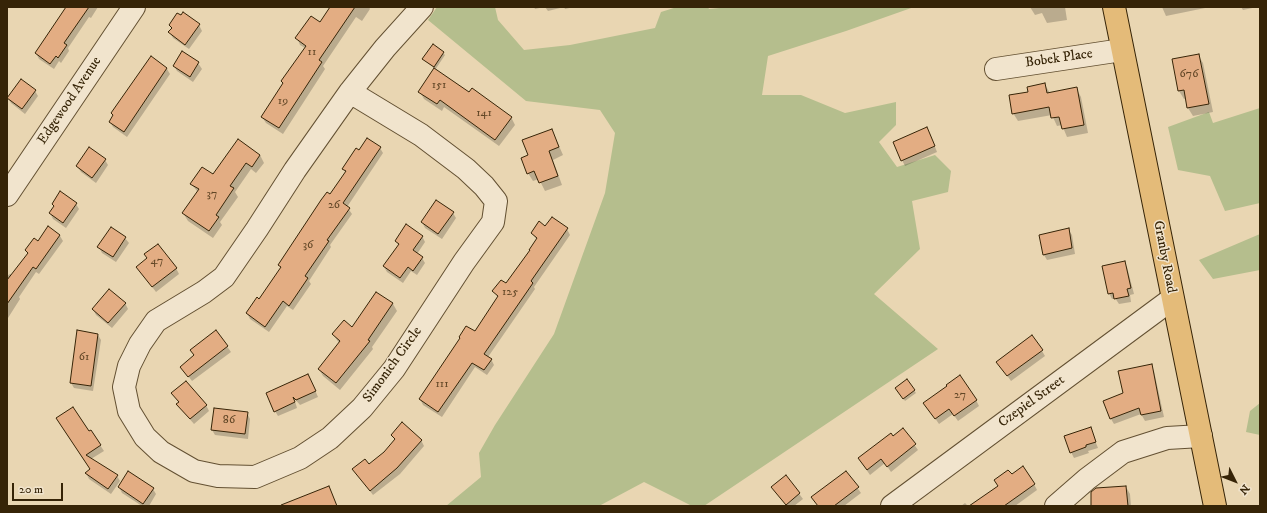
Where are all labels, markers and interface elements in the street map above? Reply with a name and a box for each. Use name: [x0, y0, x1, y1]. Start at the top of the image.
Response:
house number: 11: [308, 46, 316, 60]
street label: Bobek Place: [1024, 46, 1094, 72]
street label: Edgewood Avenue: [34, 54, 106, 148]
house number: 676: [1180, 68, 1198, 82]
house number: 151: [432, 79, 446, 93]
house number: 19: [278, 95, 288, 109]
house number: 141: [476, 107, 492, 121]
house number: 37: [207, 188, 217, 202]
house number: 26: [328, 199, 340, 213]
street label: Granby Road: [1149, 219, 1179, 295]
house number: 36: [303, 239, 313, 253]
house number: 47: [151, 255, 163, 269]
house number: 125: [502, 286, 518, 300]
street label: Simonich Circle: [360, 324, 426, 406]
house number: 61: [79, 351, 89, 365]
street label: Czepiel Street: [996, 372, 1068, 432]
house number: 111: [435, 378, 449, 392]
house number: 27: [954, 389, 966, 403]
house number: 86: [223, 414, 235, 428]
north arrow: [1215, 461, 1255, 501]
scale bar: [14, 475, 65, 501]
text: N: [1236, 481, 1252, 497]
text: 20 m: [19, 482, 43, 497]

